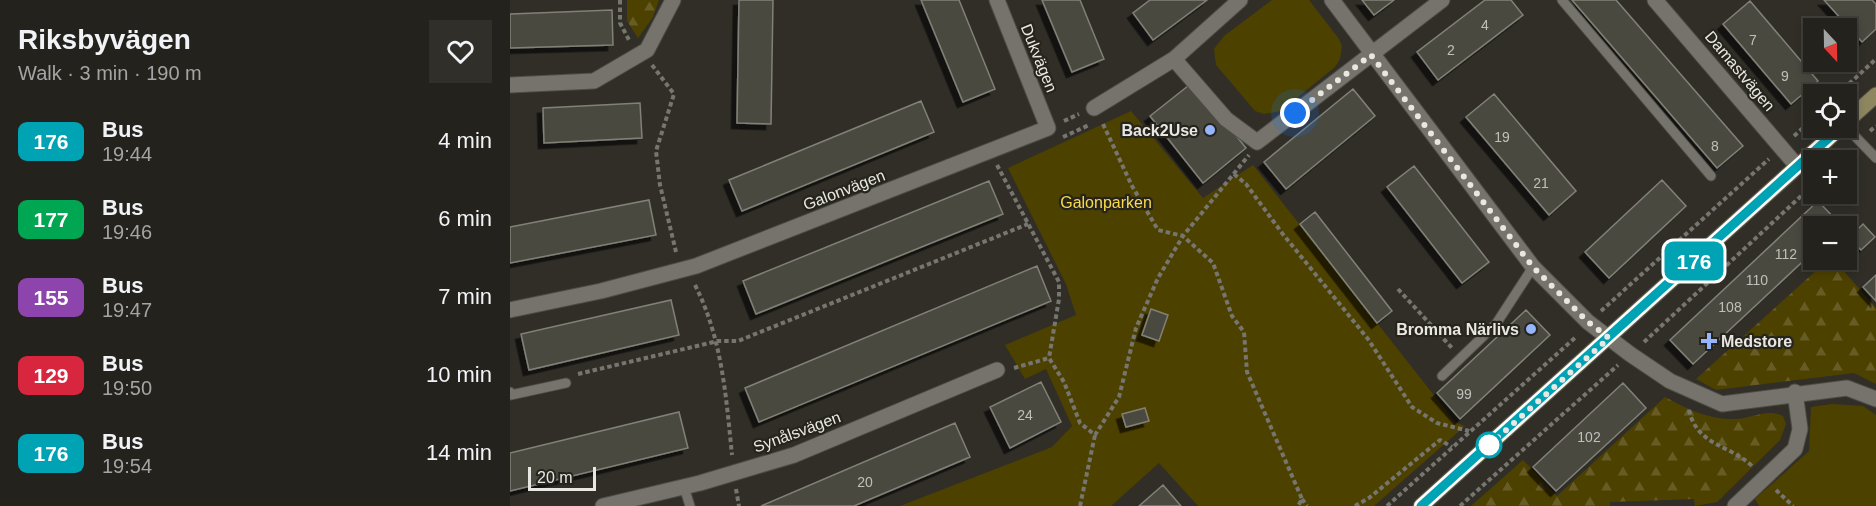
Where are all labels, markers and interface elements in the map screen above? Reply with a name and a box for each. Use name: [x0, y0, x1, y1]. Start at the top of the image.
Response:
house number: 4: [1481, 17, 1489, 33]
north arrow: [1803, 18, 1857, 72]
map controls: [1803, 18, 1857, 270]
button: heart: [429, 20, 492, 83]
street label: Dukvägen: [1018, 21, 1060, 95]
text: Riksbyvägen: [18, 24, 191, 55]
street label: Damastvägen: [1702, 28, 1778, 114]
house number: 7: [1749, 32, 1757, 48]
house number: 2: [1447, 42, 1455, 58]
text: Walk · 3 min · 190 m: [18, 62, 202, 84]
house number: 9: [1781, 68, 1789, 84]
button: locate: [1803, 84, 1857, 138]
your location: [1280, 98, 1310, 128]
text: Bus: [102, 117, 144, 142]
place label: Back2Use: [1122, 122, 1198, 139]
marker: Back2Use: [1203, 123, 1217, 137]
text: 4 min: [438, 128, 492, 153]
house number: 19: [1494, 129, 1510, 145]
text: 176: [33, 130, 69, 153]
house number: 8: [1711, 138, 1719, 154]
text: 19:44: [102, 143, 152, 165]
button: +: [1803, 150, 1857, 204]
street label: Galonvägen: [801, 167, 887, 213]
house number: 21: [1533, 175, 1549, 191]
park label: Galonparken: [1060, 194, 1152, 211]
text: Bus: [102, 195, 144, 220]
text: 6 min: [438, 206, 492, 231]
text: 177: [33, 208, 69, 231]
button: −: [1803, 216, 1857, 270]
text: 19:46: [102, 221, 152, 243]
line badge: 176: [1660, 242, 1728, 280]
house number: 112: [1775, 246, 1797, 262]
text: 176: [1676, 250, 1712, 273]
house number: 110: [1746, 272, 1768, 288]
text: Bus: [102, 273, 144, 298]
text: 7 min: [438, 284, 492, 309]
text: 155: [33, 286, 69, 309]
text: 19:47: [102, 299, 152, 321]
house number: 108: [1718, 299, 1742, 315]
place label: Bromma Närlivs: [1396, 321, 1519, 338]
marker: Bromma Närlivs: [1524, 322, 1538, 336]
place label: Medstore: [1721, 333, 1792, 350]
marker: Medstore: [1702, 334, 1716, 348]
text: Bus: [102, 351, 144, 376]
text: 10 min: [426, 362, 492, 387]
text: 129: [33, 364, 69, 387]
text: 19:50: [102, 377, 152, 399]
house number: 99: [1456, 386, 1472, 402]
house number: 24: [1017, 407, 1033, 423]
street label: Synålsvägen: [751, 408, 843, 456]
text: Bus: [102, 429, 144, 454]
house number: 102: [1577, 429, 1601, 445]
unlabelled marker: [1476, 432, 1502, 458]
text: 14 min: [426, 440, 492, 465]
text: 176: [33, 442, 69, 465]
text: 19:54: [102, 455, 152, 477]
scale bar: [528, 464, 596, 492]
text: 20 m: [537, 469, 573, 486]
house number: 20: [857, 474, 873, 490]

